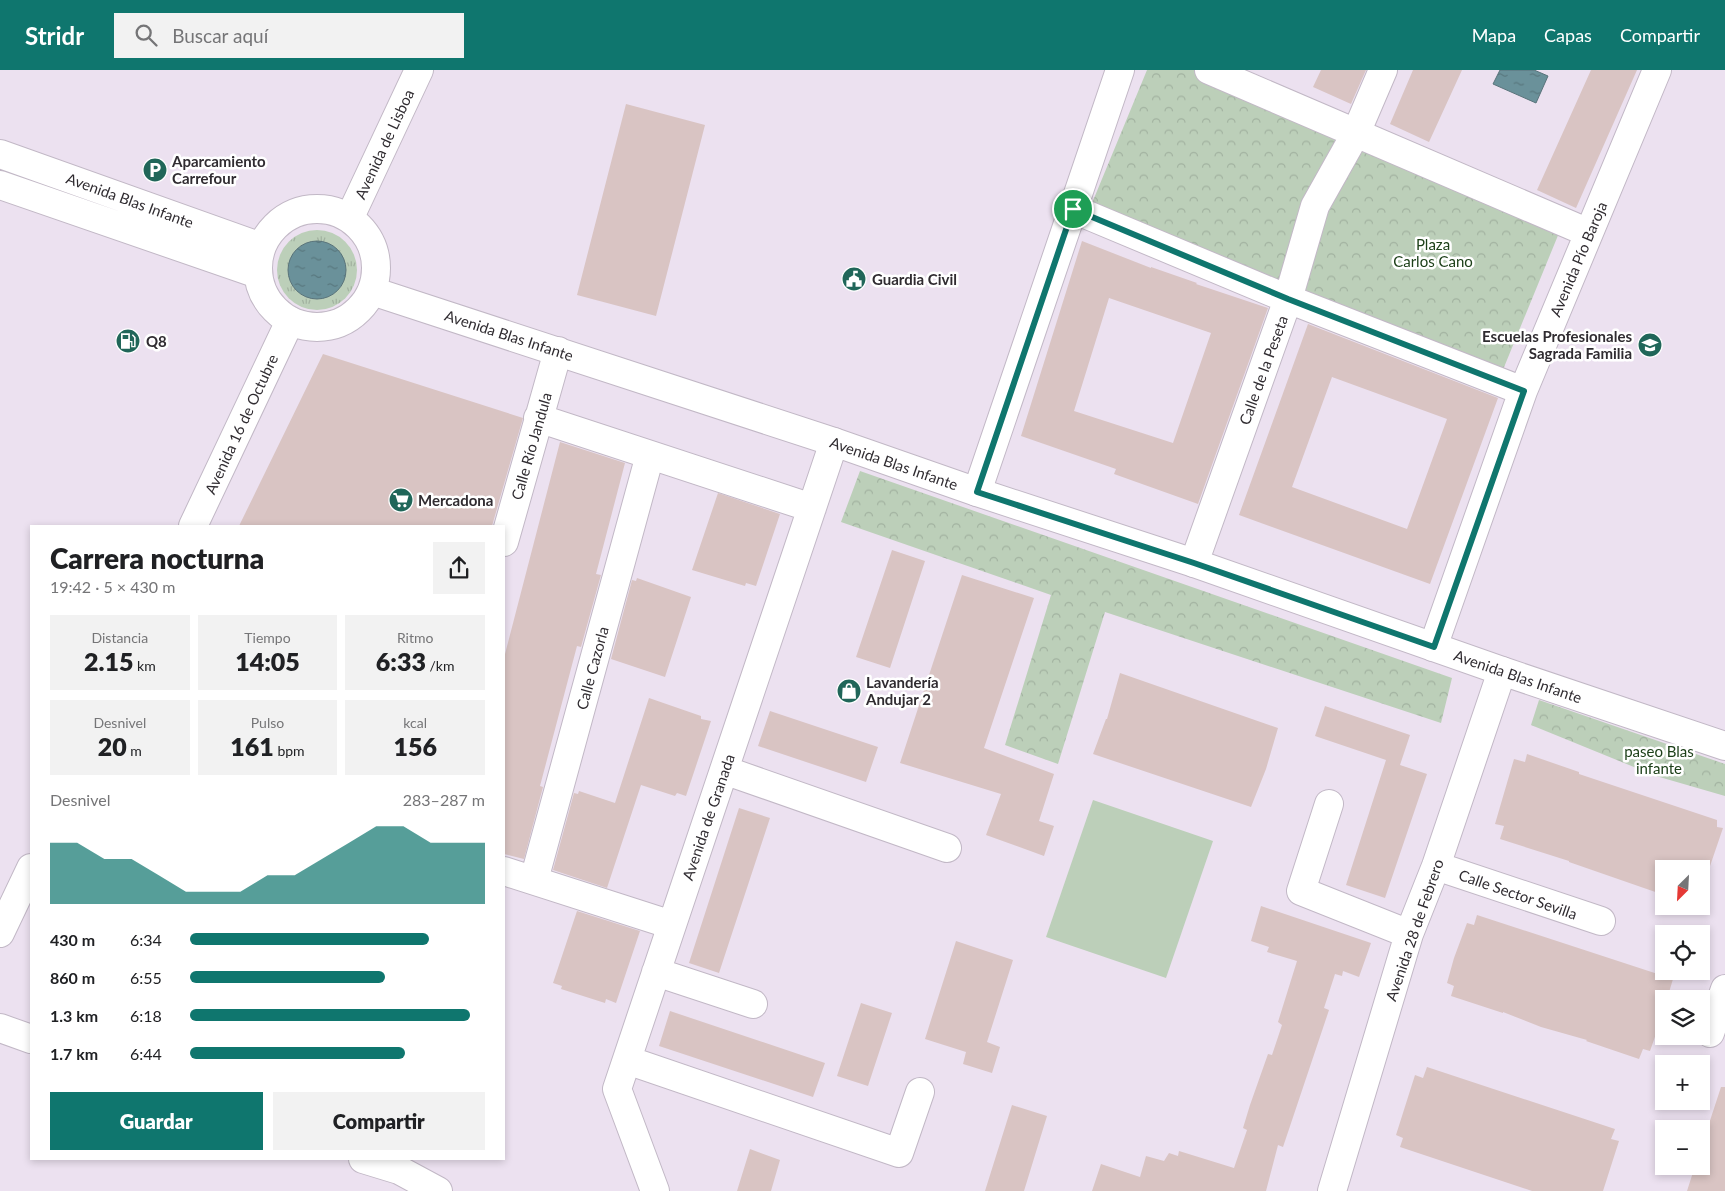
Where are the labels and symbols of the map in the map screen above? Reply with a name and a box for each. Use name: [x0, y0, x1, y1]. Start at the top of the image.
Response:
street label: Avenida de Lisboa: [351, 86, 417, 202]
place label: Aparcamiento Carrefour: [171, 152, 266, 187]
parking icon: Aparcamiento Carrefour: [142, 157, 168, 183]
street label: Avenida Blas Infante: [64, 169, 196, 231]
pin: [1052, 188, 1094, 230]
street label: Avenida Pío Baroja: [1546, 199, 1610, 319]
park label: Plaza Carlos Cano: [1393, 235, 1473, 270]
public building icon: Guardia Civil: [841, 266, 867, 292]
place label: Guardia Civil: [872, 270, 957, 288]
street label: Avenida Blas Infante: [442, 306, 576, 364]
street label: Calle de la Peseta: [1235, 313, 1291, 427]
place label: Escuelas Profesionales Sagrada Familia: [1482, 327, 1632, 362]
fuel station icon: Q8: [115, 328, 141, 354]
place label: Q8: [146, 332, 167, 350]
school or university icon: Escuelas Profesionales Sagrada Familia: [1637, 332, 1663, 358]
street label: Avenida 16 de Octubre: [201, 351, 281, 497]
street label: Calle Río Jandula: [507, 390, 555, 502]
street label: Avenida Blas Infante: [828, 433, 960, 493]
supermarket icon: Mercadona: [388, 487, 414, 513]
place label: Mercadona: [418, 491, 493, 509]
street label: Calle Cazorla: [572, 624, 612, 712]
street label: Avenida Blas Infante: [1452, 646, 1584, 706]
place label: Lavandería Andujar 2: [865, 673, 939, 708]
shop icon: Lavandería Andujar 2: [836, 678, 862, 704]
park label: paseo Blas infante: [1624, 742, 1694, 777]
street label: Avenida de Granada: [678, 752, 738, 882]
street label: Avenida 28 de Febrero: [1381, 857, 1447, 1003]
north arrow: [1655, 860, 1710, 915]
street label: Calle Sector Sevilla: [1456, 865, 1580, 923]

